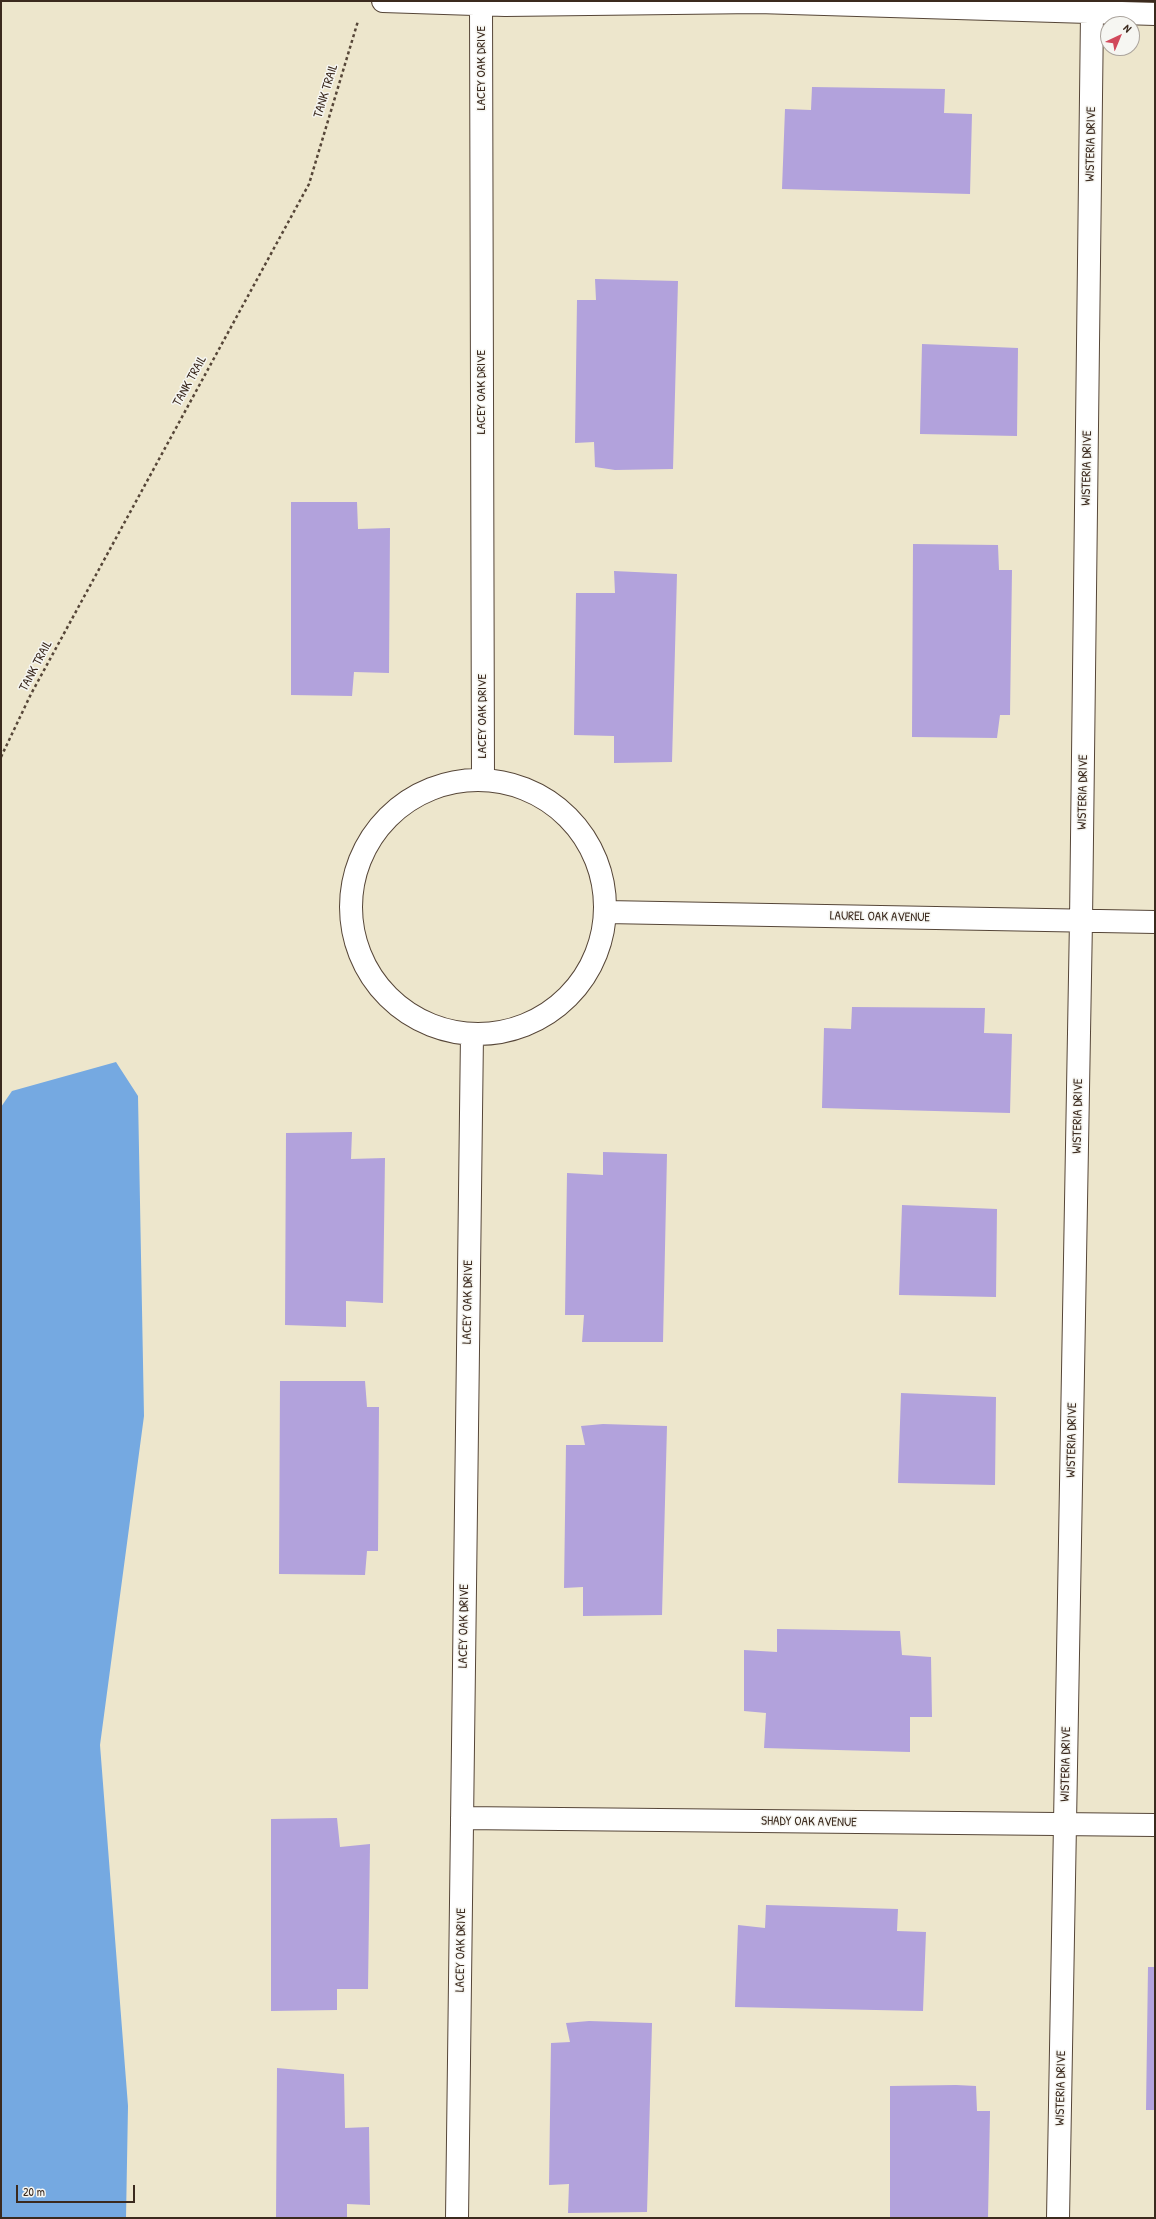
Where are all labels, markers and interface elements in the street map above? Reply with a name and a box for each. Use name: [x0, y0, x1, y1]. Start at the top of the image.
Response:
north arrow: [1100, 16, 1140, 56]
text: N: [1121, 21, 1135, 35]
street label: LACEY OAK DRIVE: [474, 26, 490, 110]
street label: TANK TRAIL: [310, 62, 342, 120]
street label: WISTERIA DRIVE: [1083, 106, 1099, 182]
street label: LACEY OAK DRIVE: [474, 350, 490, 434]
street label: TANK TRAIL: [170, 353, 210, 409]
street label: WISTERIA DRIVE: [1079, 430, 1095, 506]
street label: TANK TRAIL: [16, 638, 56, 694]
street label: LACEY OAK DRIVE: [475, 674, 491, 758]
street label: WISTERIA DRIVE: [1075, 754, 1091, 830]
street label: LAUREL OAK AVENUE: [830, 908, 930, 926]
street label: WISTERIA DRIVE: [1070, 1078, 1086, 1154]
street label: LACEY OAK DRIVE: [459, 1260, 477, 1344]
street label: WISTERIA DRIVE: [1064, 1402, 1080, 1478]
street label: LACEY OAK DRIVE: [455, 1584, 473, 1668]
street label: WISTERIA DRIVE: [1058, 1726, 1074, 1802]
street label: SHADY OAK AVENUE: [761, 1813, 857, 1831]
street label: LACEY OAK DRIVE: [452, 1908, 470, 1992]
street label: WISTERIA DRIVE: [1053, 2050, 1069, 2126]
scale bar: [18, 2177, 137, 2203]
text: 20 m: [23, 2183, 45, 2200]

